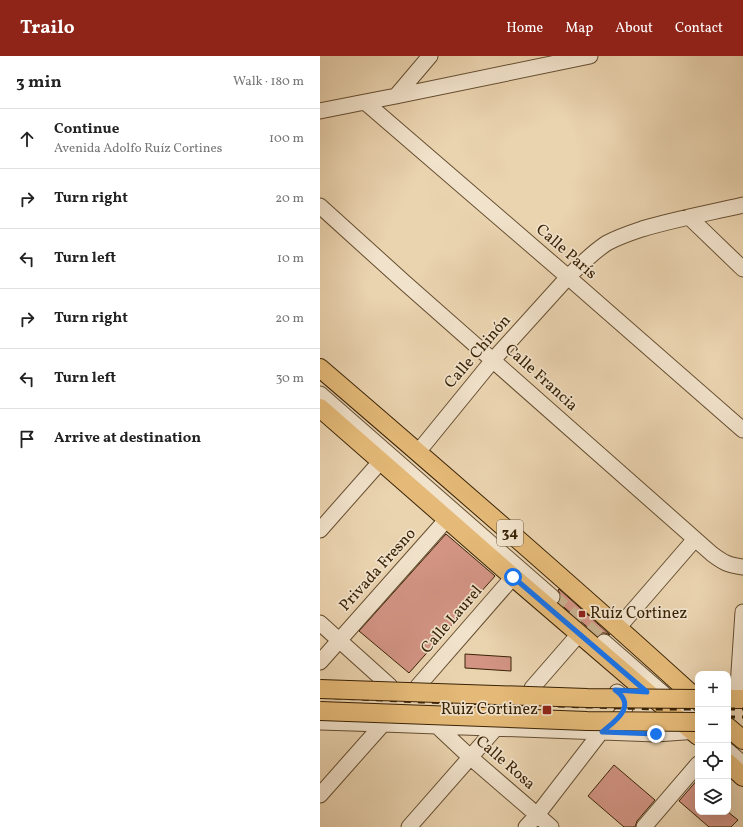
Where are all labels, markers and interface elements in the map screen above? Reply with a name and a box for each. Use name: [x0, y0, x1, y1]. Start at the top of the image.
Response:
text: Trailo: [20, 15, 75, 41]
text: Home: [506, 19, 543, 38]
text: Map: [565, 19, 593, 38]
text: About: [615, 19, 653, 38]
text: Contact: [675, 19, 723, 38]
text: 3 min: [16, 71, 62, 94]
text: Walk · 180 m: [233, 73, 304, 91]
text: Continue: [54, 119, 119, 140]
icon: ahead: [16, 128, 38, 150]
text: 100 m: [269, 130, 304, 148]
text: Avenida Adolfo Ruíz Cortines: [54, 140, 222, 158]
icon: right: [16, 188, 38, 210]
text: Turn right: [54, 188, 128, 209]
text: 20 m: [275, 190, 304, 208]
street label: Calle París: [531, 219, 601, 285]
icon: left: [16, 248, 38, 270]
text: Turn left: [54, 248, 116, 269]
text: 10 m: [277, 250, 304, 268]
icon: right: [16, 308, 38, 330]
text: Turn right: [54, 308, 128, 329]
text: 20 m: [275, 310, 304, 328]
street label: Calle Chinón: [440, 310, 516, 394]
street label: Calle Francia: [500, 339, 582, 417]
icon: left: [16, 368, 38, 390]
text: Turn left: [54, 368, 116, 389]
text: 30 m: [276, 370, 304, 388]
icon: arrive: [16, 428, 38, 450]
text: Arrive at destination: [54, 428, 201, 449]
road number: 34: [497, 520, 523, 546]
street label: Privada Fresno: [335, 524, 421, 616]
route start: [504, 568, 522, 586]
street label: Calle Laurel: [416, 581, 488, 659]
place label: Ruíz Cortinez: [590, 603, 687, 625]
marker: Ruíz Cortinez: [577, 609, 587, 619]
map controls: [695, 671, 731, 815]
button: +: [695, 671, 731, 707]
place label: Ruiz Cortinez: [441, 699, 538, 721]
marker: Ruiz Cortinez: [541, 704, 553, 716]
button: −: [695, 707, 731, 743]
route end: [647, 725, 665, 743]
street label: Calle Rosa: [470, 731, 540, 795]
button: locate: [695, 743, 731, 779]
button: layers: [695, 779, 731, 815]

